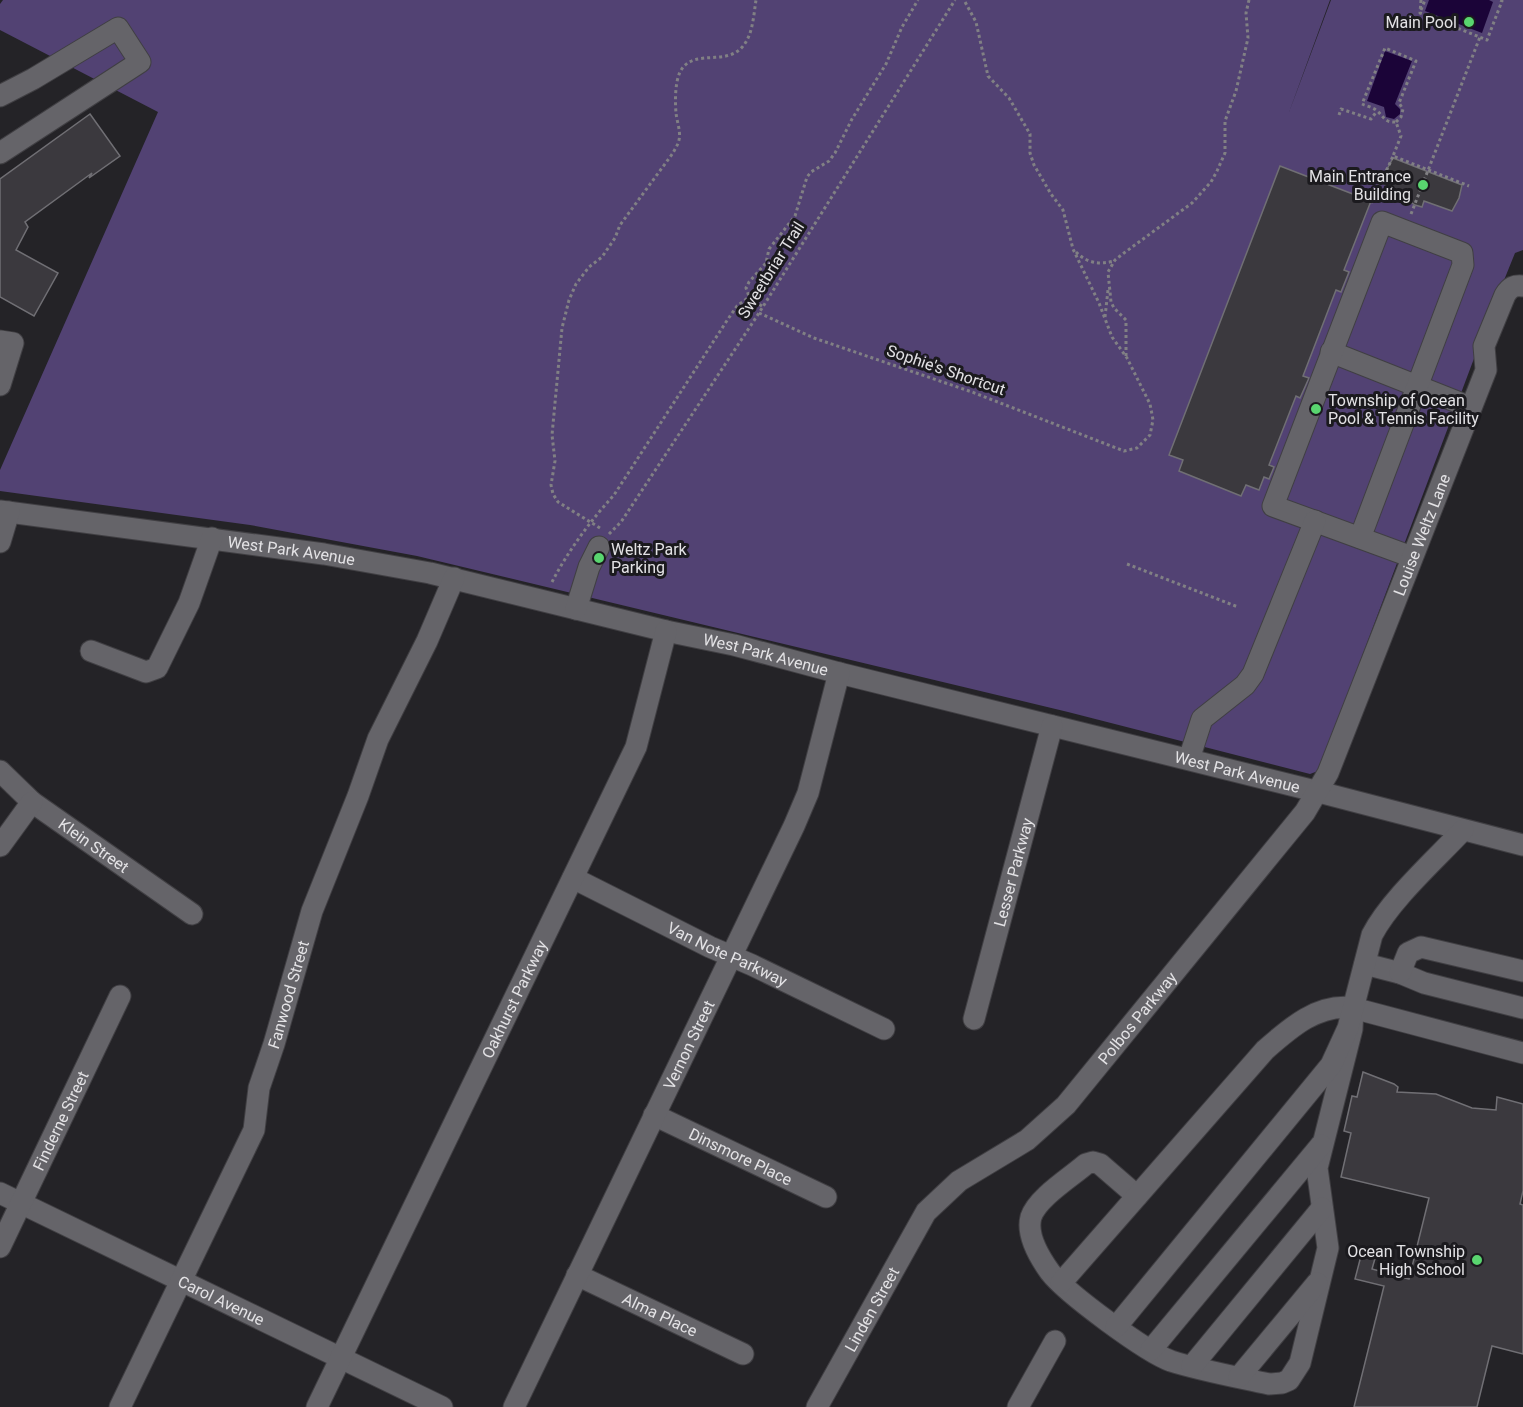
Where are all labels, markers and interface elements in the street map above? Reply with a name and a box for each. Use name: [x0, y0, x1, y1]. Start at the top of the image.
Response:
place label: Main Pool: [1386, 13, 1457, 32]
marker: Main Pool: [1462, 15, 1476, 29]
place label: Main Entrance Building: [1309, 167, 1411, 204]
marker: Main Entrance Building: [1416, 178, 1430, 192]
street label: Sweetbriar Trail: [734, 218, 808, 322]
street label: Sophie's Shortcut: [884, 341, 1008, 399]
place label: Township of Ocean Pool & Tennis Facility: [1328, 391, 1479, 428]
marker: Township of Ocean Pool & Tennis Facility: [1309, 402, 1323, 416]
street label: Louise Weltz Lane: [1389, 471, 1454, 598]
street label: West Park Avenue: [227, 532, 357, 569]
place label: Weltz Park Parking: [611, 540, 688, 577]
marker: Weltz Park Parking: [592, 551, 606, 565]
street label: West Park Avenue: [702, 629, 830, 679]
street label: West Park Avenue: [1173, 747, 1302, 796]
street label: Klein Street: [55, 814, 133, 876]
street label: Lesser Parkway: [990, 815, 1037, 929]
street label: Van Note Parkway: [664, 918, 791, 990]
street label: Oakhurst Parkway: [478, 937, 551, 1061]
street label: Fanwood Street: [264, 938, 313, 1051]
street label: Polbos Parkway: [1094, 967, 1181, 1068]
street label: Vernon Street: [659, 997, 718, 1093]
street label: Finderne Street: [29, 1068, 92, 1174]
street label: Dinsmore Place: [686, 1124, 795, 1189]
place label: Ocean Township High School: [1347, 1242, 1465, 1279]
marker: Ocean Township High School: [1470, 1253, 1484, 1267]
street label: Linden Street: [840, 1264, 903, 1355]
street label: Carol Avenue: [175, 1271, 268, 1329]
street label: Alma Place: [620, 1289, 701, 1340]

